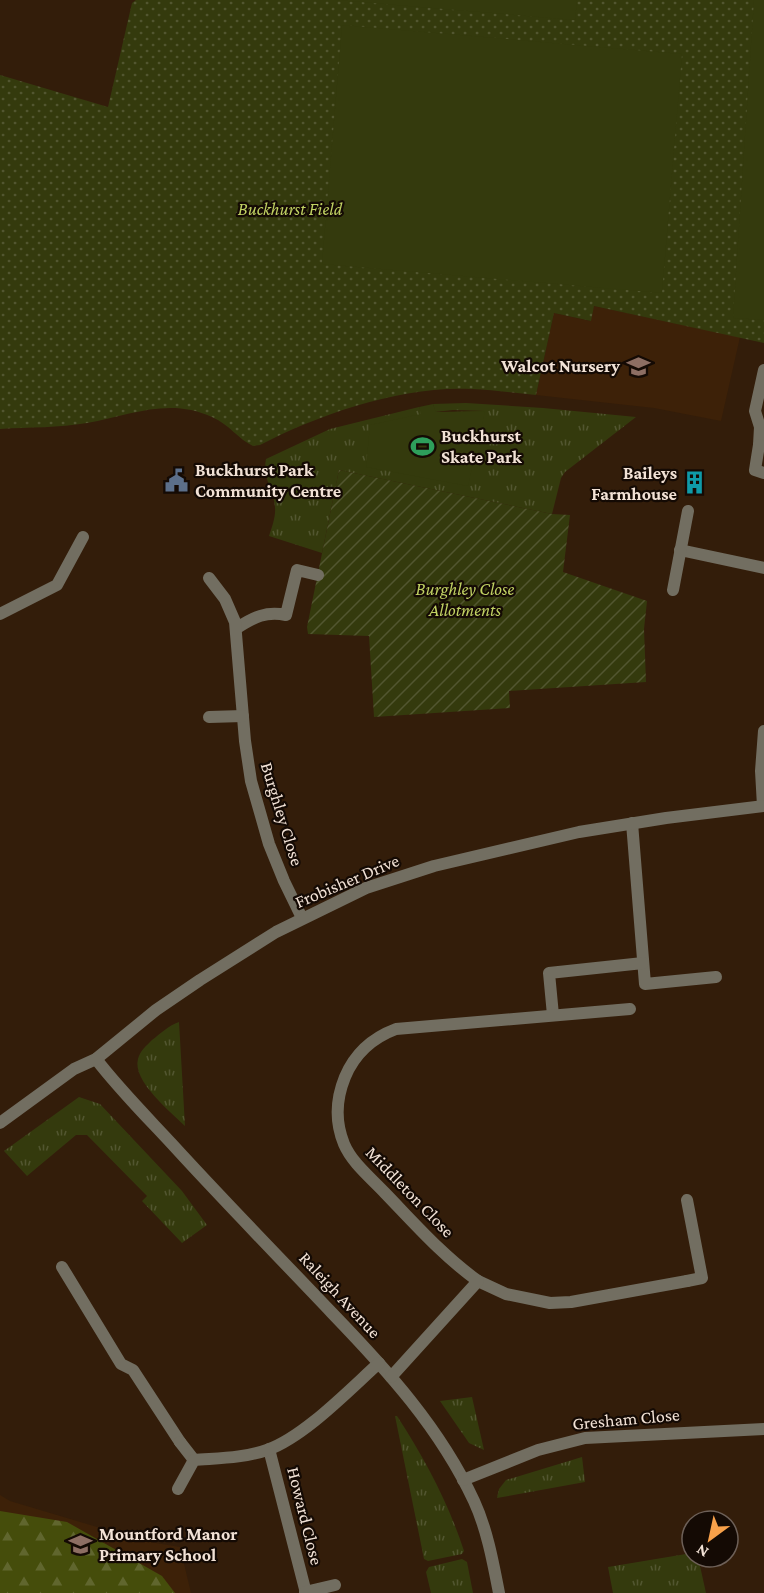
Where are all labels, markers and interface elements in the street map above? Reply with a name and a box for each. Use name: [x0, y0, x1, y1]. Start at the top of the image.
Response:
park label: Buckhurst Field: [238, 199, 343, 219]
school or university icon: Walcot Nursery: [625, 353, 651, 379]
place label: Walcot Nursery: [500, 356, 620, 376]
place label: Buckhurst Skate Park: [441, 426, 522, 467]
sports icon: Buckhurst Skate Park: [410, 433, 436, 459]
place label: Buckhurst Park Community Centre: [195, 460, 341, 501]
place label: Baileys Farmhouse: [591, 463, 677, 504]
public building icon: Buckhurst Park Community Centre: [164, 467, 190, 493]
building icon: Baileys Farmhouse: [682, 470, 708, 496]
park label: Burghley Close Allotments: [416, 579, 515, 620]
street label: Burghley Close: [257, 760, 307, 868]
street label: Frobisher Drive: [292, 850, 402, 912]
street label: Middleton Close: [362, 1142, 458, 1242]
street label: Raleigh Avenue: [295, 1248, 385, 1342]
street label: Gresham Close: [572, 1404, 680, 1434]
street label: Howard Close: [283, 1465, 327, 1567]
north arrow: [680, 1509, 740, 1569]
place label: Mountford Manor Primary School: [99, 1524, 238, 1565]
school or university icon: Mountford Manor Primary School: [68, 1531, 94, 1557]
text: N: [693, 1541, 711, 1561]

